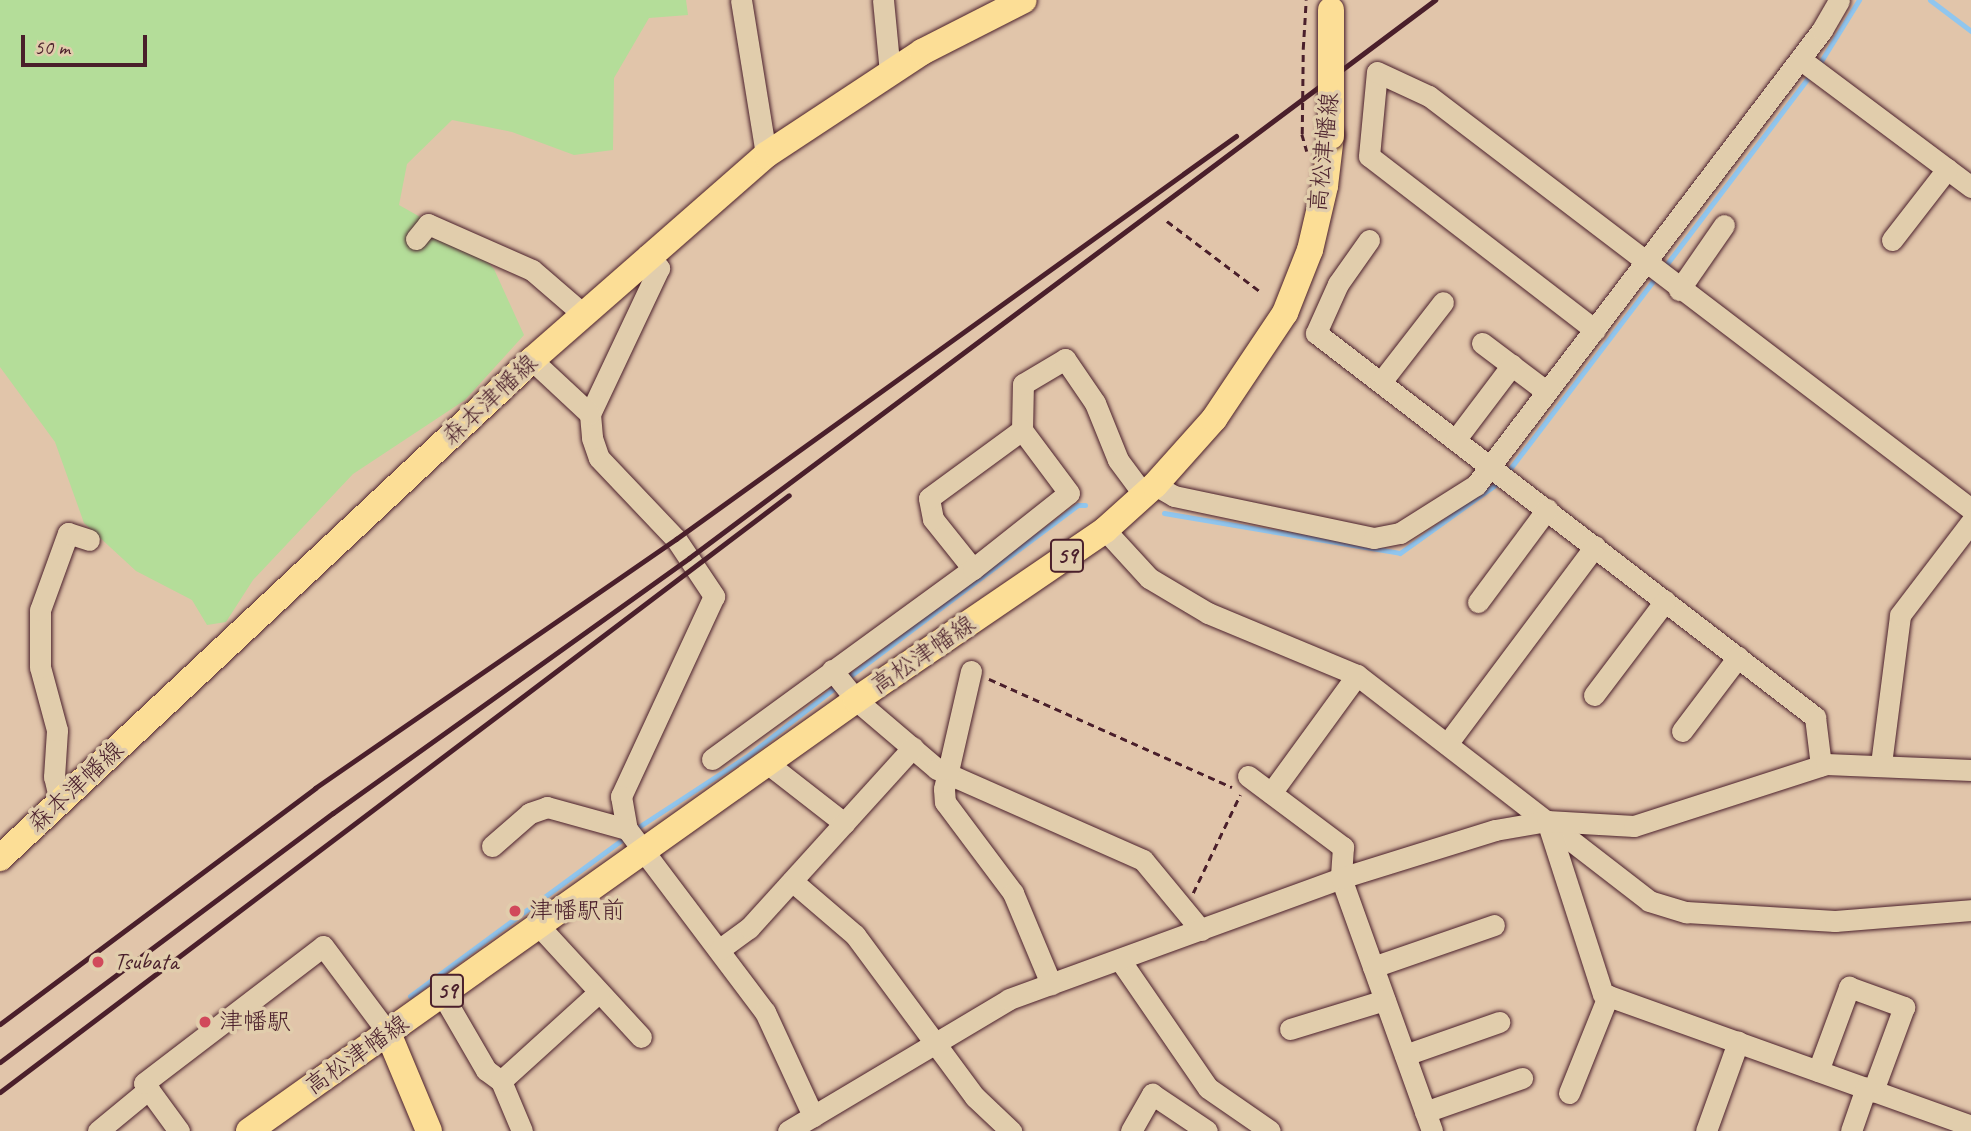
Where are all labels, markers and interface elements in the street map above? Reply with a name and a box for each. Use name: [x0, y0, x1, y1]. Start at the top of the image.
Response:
scale bar: [24, 21, 150, 65]
text: 50 m: [34, 34, 70, 60]
street label: 高松津幡線: [1303, 91, 1345, 213]
street label: 森本津幡線: [436, 349, 544, 451]
road number: 59: [1050, 536, 1084, 576]
street label: 高松津幡線: [865, 610, 981, 700]
street label: 森本津幡線: [22, 736, 130, 838]
place label: 津幡駅前: [529, 897, 625, 925]
marker: 津幡駅前: [507, 903, 523, 919]
place label: Tsubata: [114, 948, 178, 976]
marker: Tsubata: [88, 952, 108, 972]
road number: 59: [430, 972, 464, 1010]
place label: 津幡駅: [219, 1008, 291, 1036]
street label: 高松津幡線: [300, 1009, 414, 1101]
marker: 津幡駅: [197, 1014, 213, 1030]

